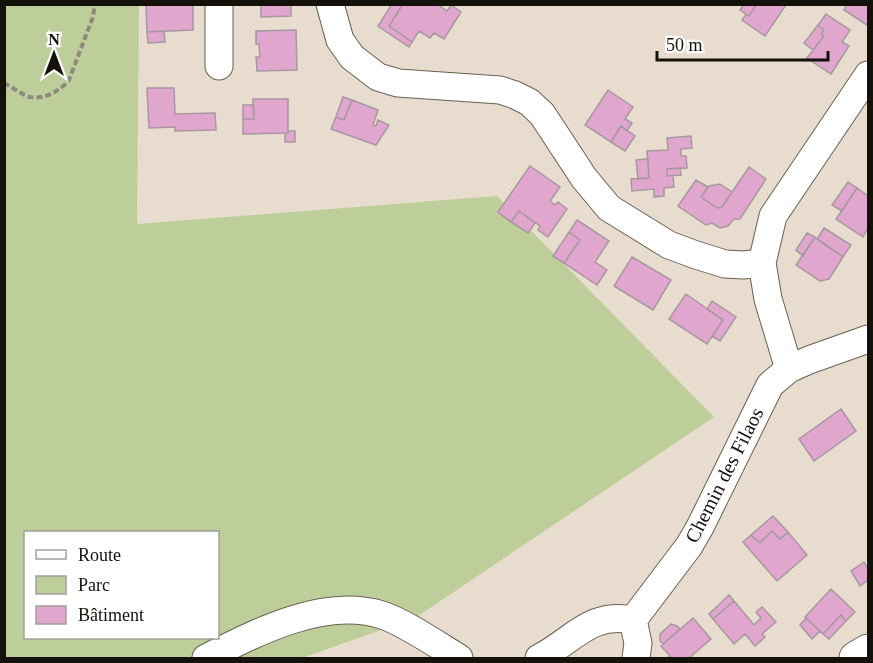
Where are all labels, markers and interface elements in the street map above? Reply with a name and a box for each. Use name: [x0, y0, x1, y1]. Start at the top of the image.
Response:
north arrow: [24, 24, 84, 84]
scale bar: [657, 24, 828, 62]
text: N: [48, 31, 60, 48]
text: 50 m: [666, 35, 703, 55]
street label: Chemin des Filaos: [680, 403, 768, 546]
legend: [24, 531, 219, 639]
text: Route: [78, 545, 121, 565]
text: Parc: [78, 575, 110, 595]
text: Bâtiment: [78, 605, 144, 625]

